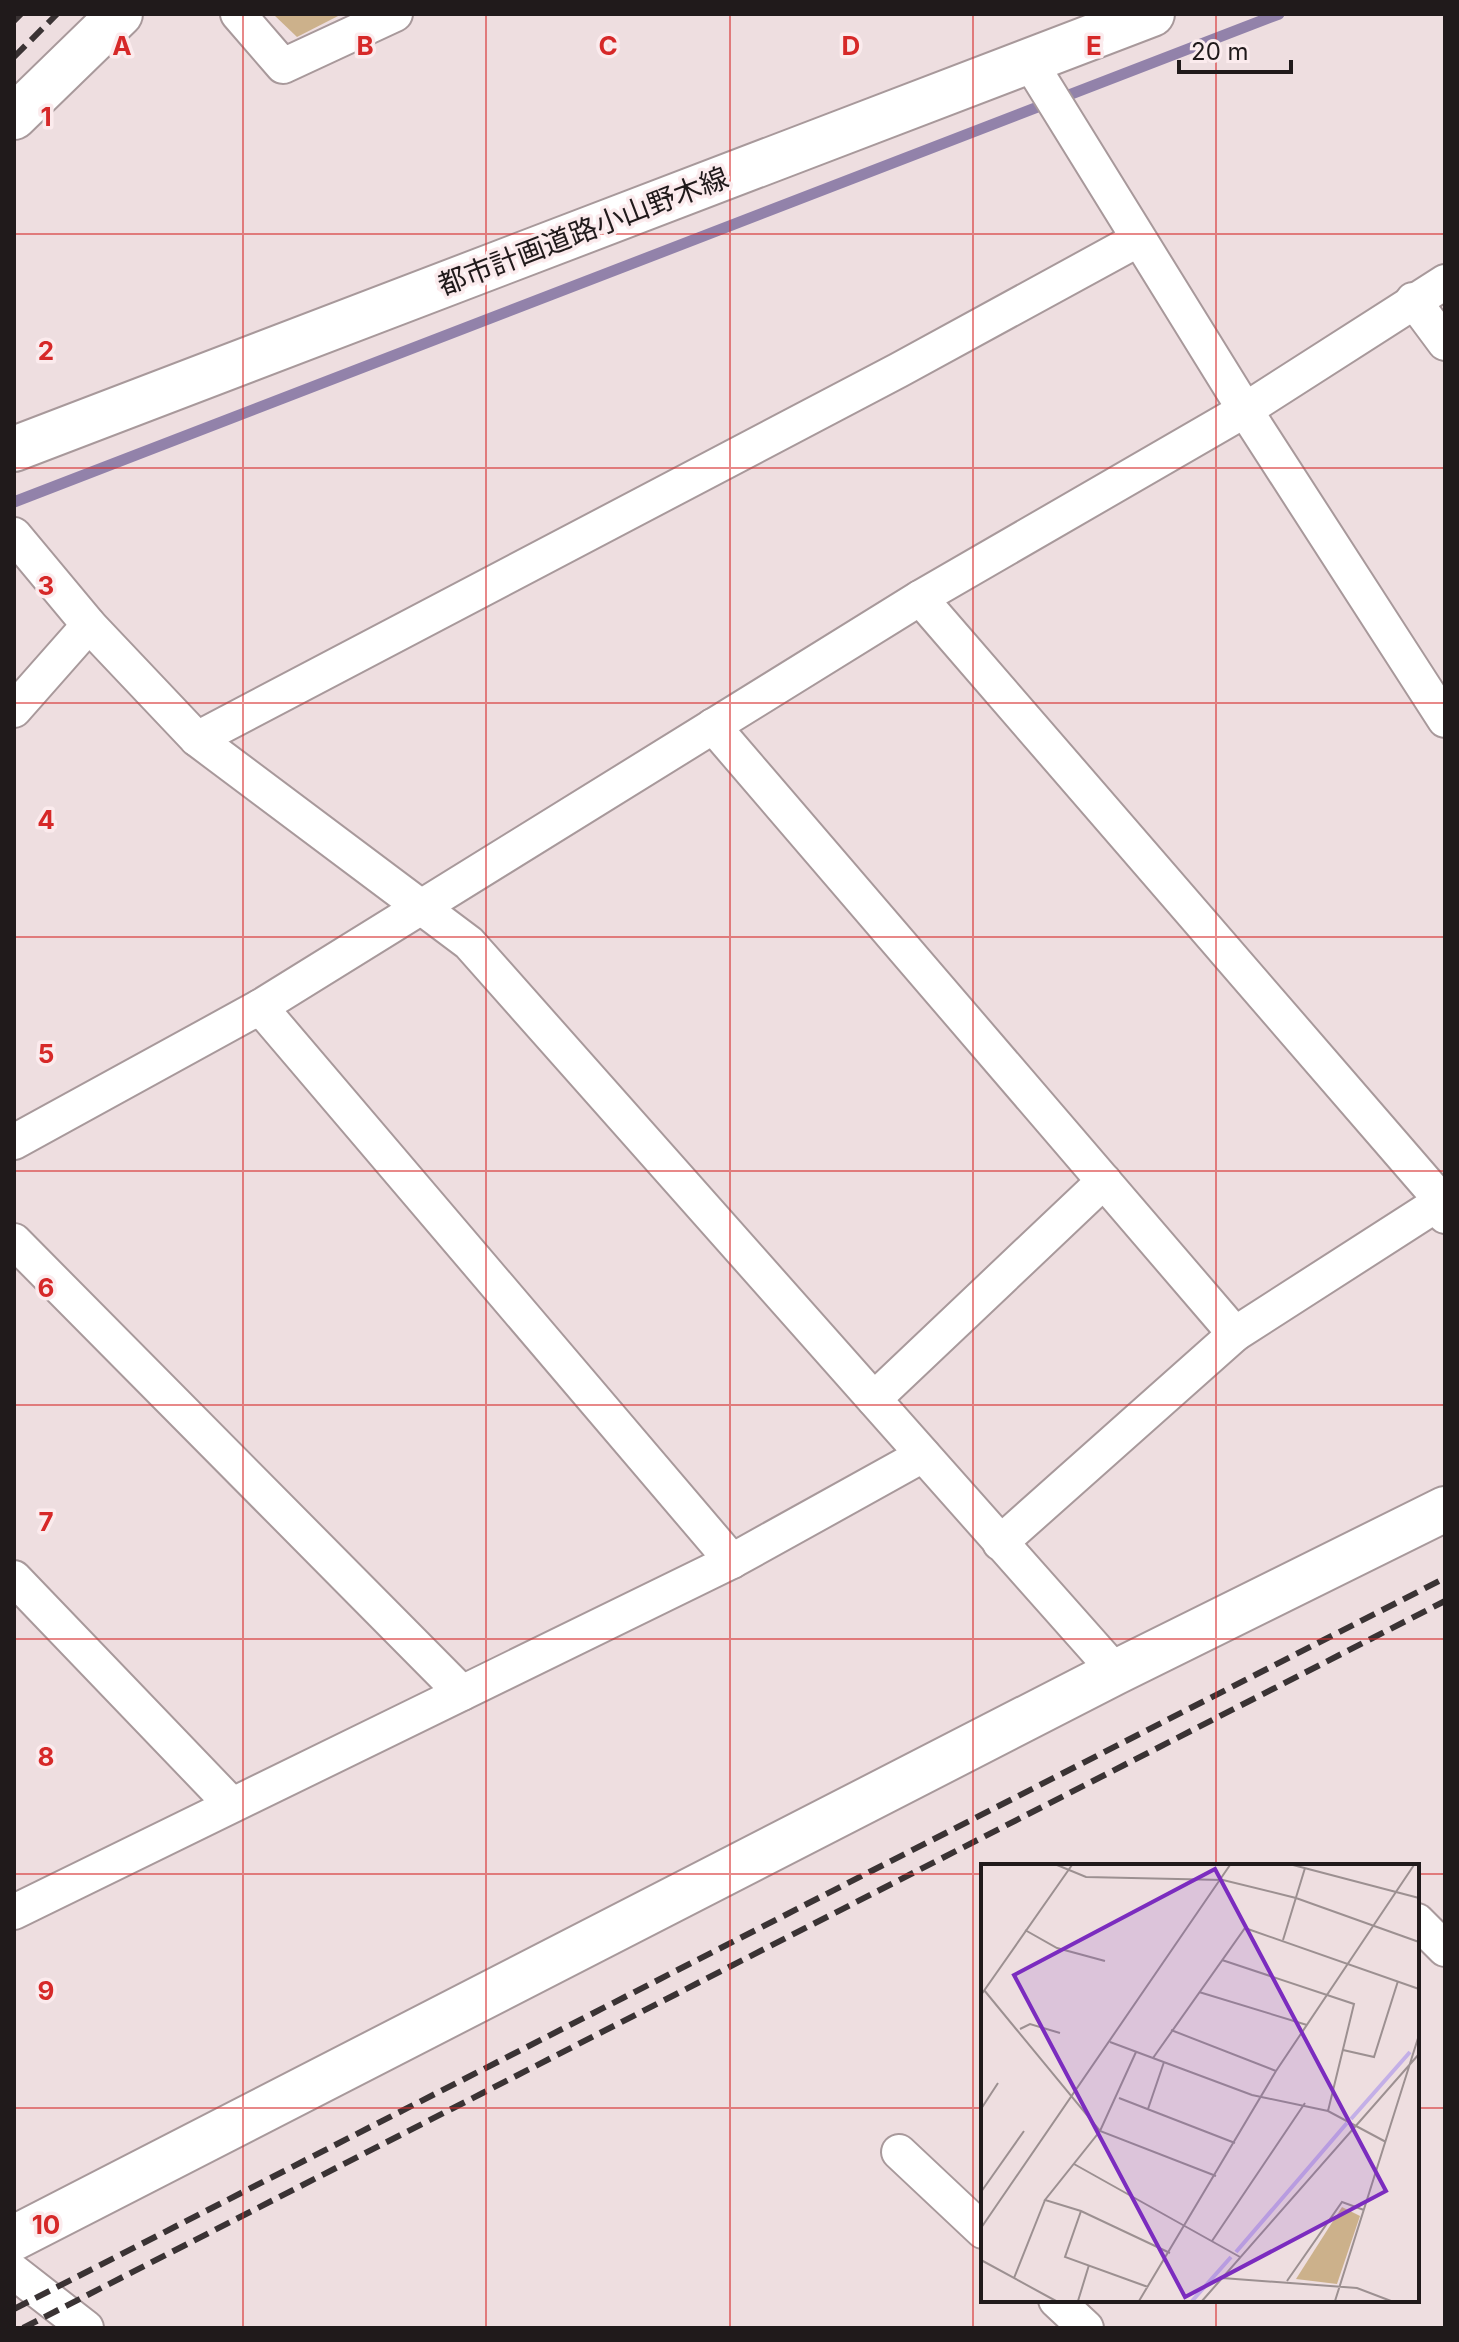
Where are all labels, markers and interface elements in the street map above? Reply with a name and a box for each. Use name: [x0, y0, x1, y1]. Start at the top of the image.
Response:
scale bar: [1179, 24, 1291, 74]
text: A: [112, 30, 132, 61]
text: B: [356, 30, 374, 61]
text: C: [598, 30, 618, 61]
text: D: [842, 30, 860, 61]
text: E: [1086, 30, 1102, 61]
text: 20 m: [1191, 37, 1249, 66]
text: 1: [40, 101, 52, 132]
street label: 都市計画道路小山野木線: [433, 160, 733, 302]
text: 2: [38, 335, 54, 366]
text: 3: [38, 570, 54, 601]
text: 4: [37, 804, 55, 835]
text: 5: [38, 1038, 54, 1069]
text: 6: [38, 1272, 54, 1303]
text: 7: [38, 1506, 54, 1537]
text: 8: [38, 1741, 54, 1772]
inset map: [981, 1864, 1419, 2302]
text: 9: [38, 1975, 54, 2006]
text: 10: [32, 2209, 60, 2240]

